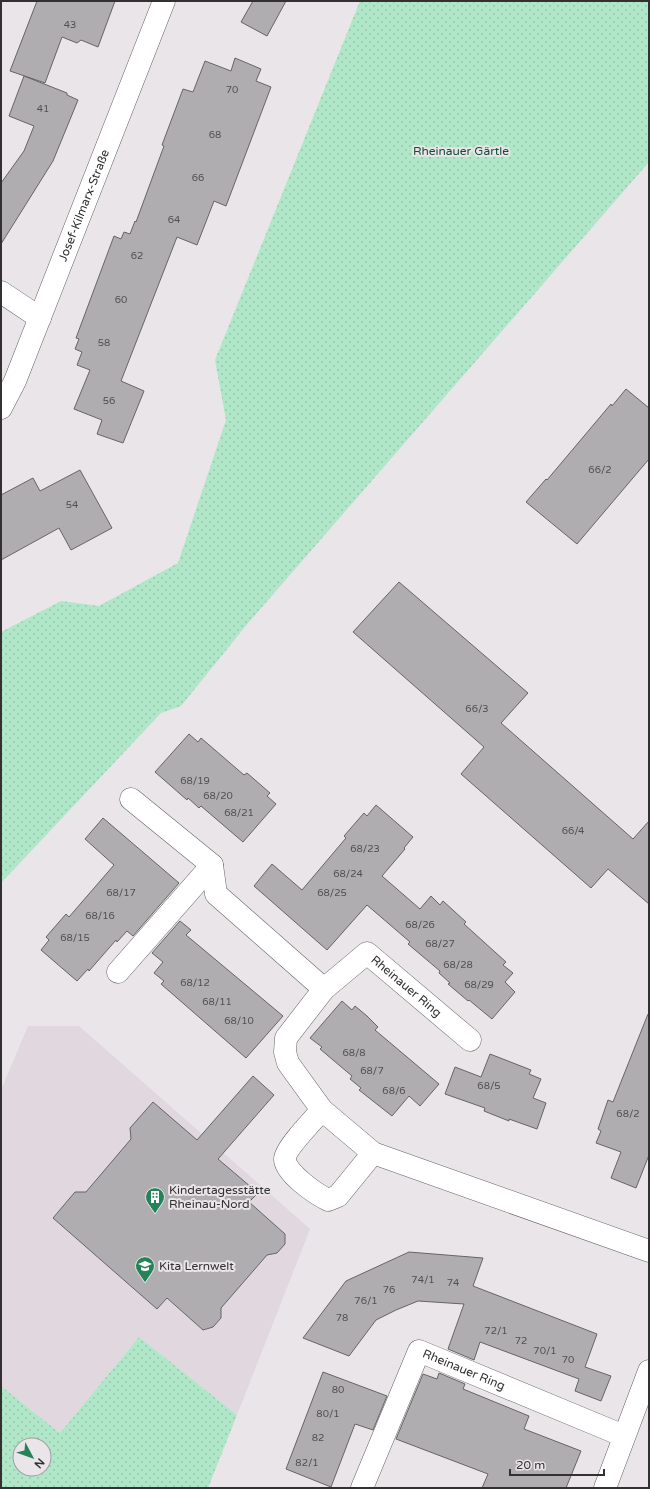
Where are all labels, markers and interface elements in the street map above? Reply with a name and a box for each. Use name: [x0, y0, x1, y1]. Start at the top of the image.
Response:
house number: 43: [64, 19, 76, 31]
house number: 70: [226, 84, 238, 96]
house number: 41: [37, 103, 49, 115]
house number: 68: [209, 129, 221, 141]
park label: Rheinauer Gärtle: [413, 144, 509, 158]
street label: Josef-Kilmarx-Straße: [56, 147, 112, 263]
house number: 66: [192, 172, 204, 184]
house number: 64: [168, 214, 180, 226]
house number: 62: [131, 250, 143, 262]
house number: 60: [115, 294, 127, 306]
house number: 58: [98, 337, 110, 349]
house number: 56: [103, 395, 115, 407]
house number: 66/2: [588, 464, 612, 476]
house number: 54: [66, 499, 78, 511]
house number: 66/3: [465, 703, 489, 715]
house number: 68/19: [180, 775, 210, 787]
house number: 68/20: [203, 790, 233, 802]
house number: 68/21: [224, 807, 254, 819]
house number: 66/4: [562, 825, 584, 837]
house number: 68/23: [350, 843, 380, 855]
house number: 68/24: [333, 868, 363, 880]
house number: 68/17: [106, 887, 136, 899]
house number: 68/25: [317, 887, 347, 899]
house number: 68/16: [85, 910, 115, 922]
house number: 68/26: [405, 919, 435, 931]
house number: 68/15: [60, 932, 90, 944]
house number: 68/27: [425, 938, 455, 950]
street label: Rheinauer Ring: [368, 952, 444, 1020]
house number: 68/28: [443, 959, 473, 971]
house number: 68/12: [180, 977, 210, 989]
house number: 68/29: [464, 979, 494, 991]
house number: 68/11: [202, 996, 232, 1008]
house number: 68/10: [224, 1015, 254, 1027]
house number: 68/8: [342, 1047, 366, 1059]
house number: 68/7: [360, 1065, 384, 1077]
house number: 68/5: [477, 1080, 501, 1092]
house number: 68/6: [382, 1085, 406, 1097]
house number: 68/2: [616, 1108, 640, 1120]
place label: Kindertagesstätte Rheinau-Nord: [169, 1183, 271, 1211]
building icon: Kindertagesstätte Rheinau-Nord: [144, 1186, 166, 1214]
school or university icon: Kita Lernwelt: [134, 1255, 156, 1283]
place label: Kita Lernwelt: [159, 1259, 234, 1273]
house number: 74/1: [411, 1274, 435, 1286]
house number: 74: [447, 1277, 459, 1289]
house number: 76: [383, 1284, 395, 1296]
house number: 76/1: [354, 1295, 378, 1307]
house number: 78: [336, 1312, 348, 1324]
house number: 72/1: [484, 1325, 508, 1337]
house number: 72: [515, 1335, 527, 1347]
house number: 70/1: [533, 1345, 557, 1357]
street label: Rheinauer Ring: [421, 1346, 507, 1393]
house number: 70: [562, 1354, 574, 1366]
house number: 80: [332, 1384, 344, 1396]
house number: 80/1: [316, 1408, 340, 1420]
house number: 82: [312, 1432, 324, 1444]
north arrow: [12, 1437, 52, 1477]
scale bar: [510, 1451, 604, 1477]
text: N: [31, 1456, 47, 1471]
house number: 82/1: [295, 1457, 319, 1469]
text: 20 m: [516, 1458, 545, 1472]

